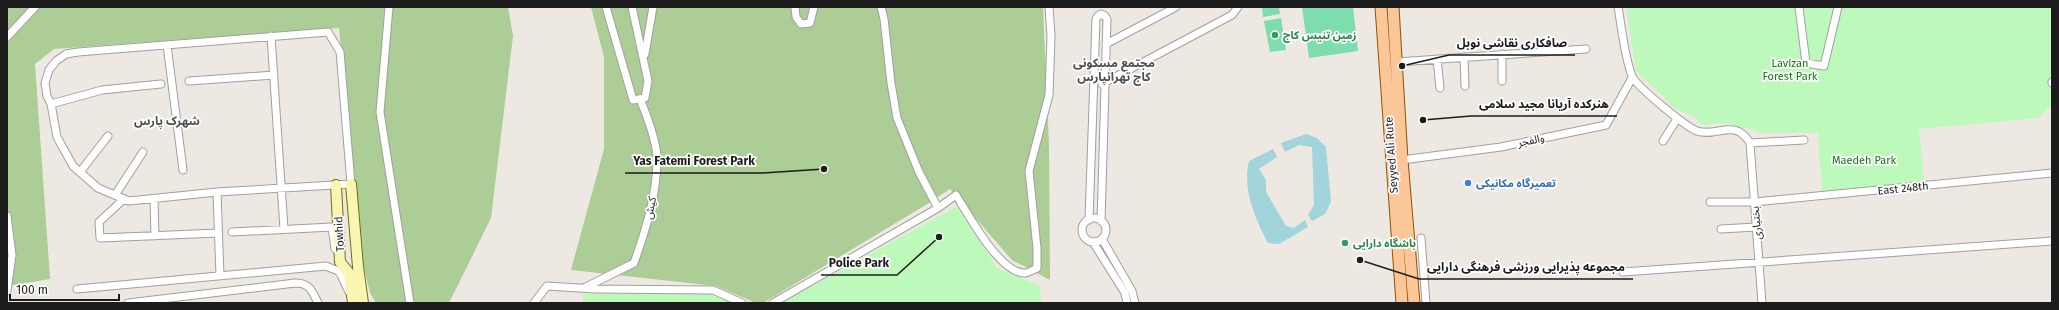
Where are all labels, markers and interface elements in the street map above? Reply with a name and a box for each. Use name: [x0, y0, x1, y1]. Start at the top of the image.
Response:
place label: زمین تنیس کاج: [1283, 29, 1357, 43]
marker: زمین تنیس کاج: [1270, 30, 1280, 40]
callout: صافکاری نقاشی نوبل: [1449, 31, 1575, 55]
text: صافکاری نقاشی نوبل: [1457, 36, 1567, 50]
district label: مجتمع مسکونی کاج تهرانپارس: [1073, 56, 1155, 86]
park label: Lavizan Forest Park: [1762, 57, 1818, 83]
callout: هنرکده آریانا مجید سلامی: [1471, 92, 1617, 116]
text: هنرکده آریانا مجید سلامی: [1479, 97, 1609, 111]
district label: شهرک پارس: [134, 114, 200, 130]
street label: Seyyed Ali Rute: [1382, 116, 1401, 194]
street label: والفجر: [1515, 131, 1546, 150]
callout: Yas Fatemi Forest Park: [625, 149, 763, 173]
text: Yas Fatemi Forest Park: [632, 154, 755, 168]
park label: Maedeh Park: [1832, 154, 1896, 167]
place label: تعمیرگاه مکانیکی: [1476, 177, 1556, 190]
marker: تعمیرگاه مکانیکی: [1463, 178, 1473, 188]
street label: East 248th: [1877, 179, 1929, 198]
street label: کیش: [642, 195, 659, 220]
street label: بختیاری: [1749, 206, 1765, 240]
street label: Towhid: [332, 216, 347, 252]
place label: باشگاه دارایی: [1353, 237, 1416, 250]
marker: باشگاه دارایی: [1340, 238, 1350, 248]
callout: Police Park: [821, 251, 897, 275]
callout: مجموعه پذیرایی ورزشی فرهنگی دارایی: [1419, 255, 1633, 279]
text: Police Park: [829, 256, 890, 270]
text: مجموعه پذیرایی ورزشی فرهنگی دارایی: [1427, 260, 1625, 276]
scale bar: [10, 276, 119, 302]
text: 100 m: [16, 283, 48, 297]

